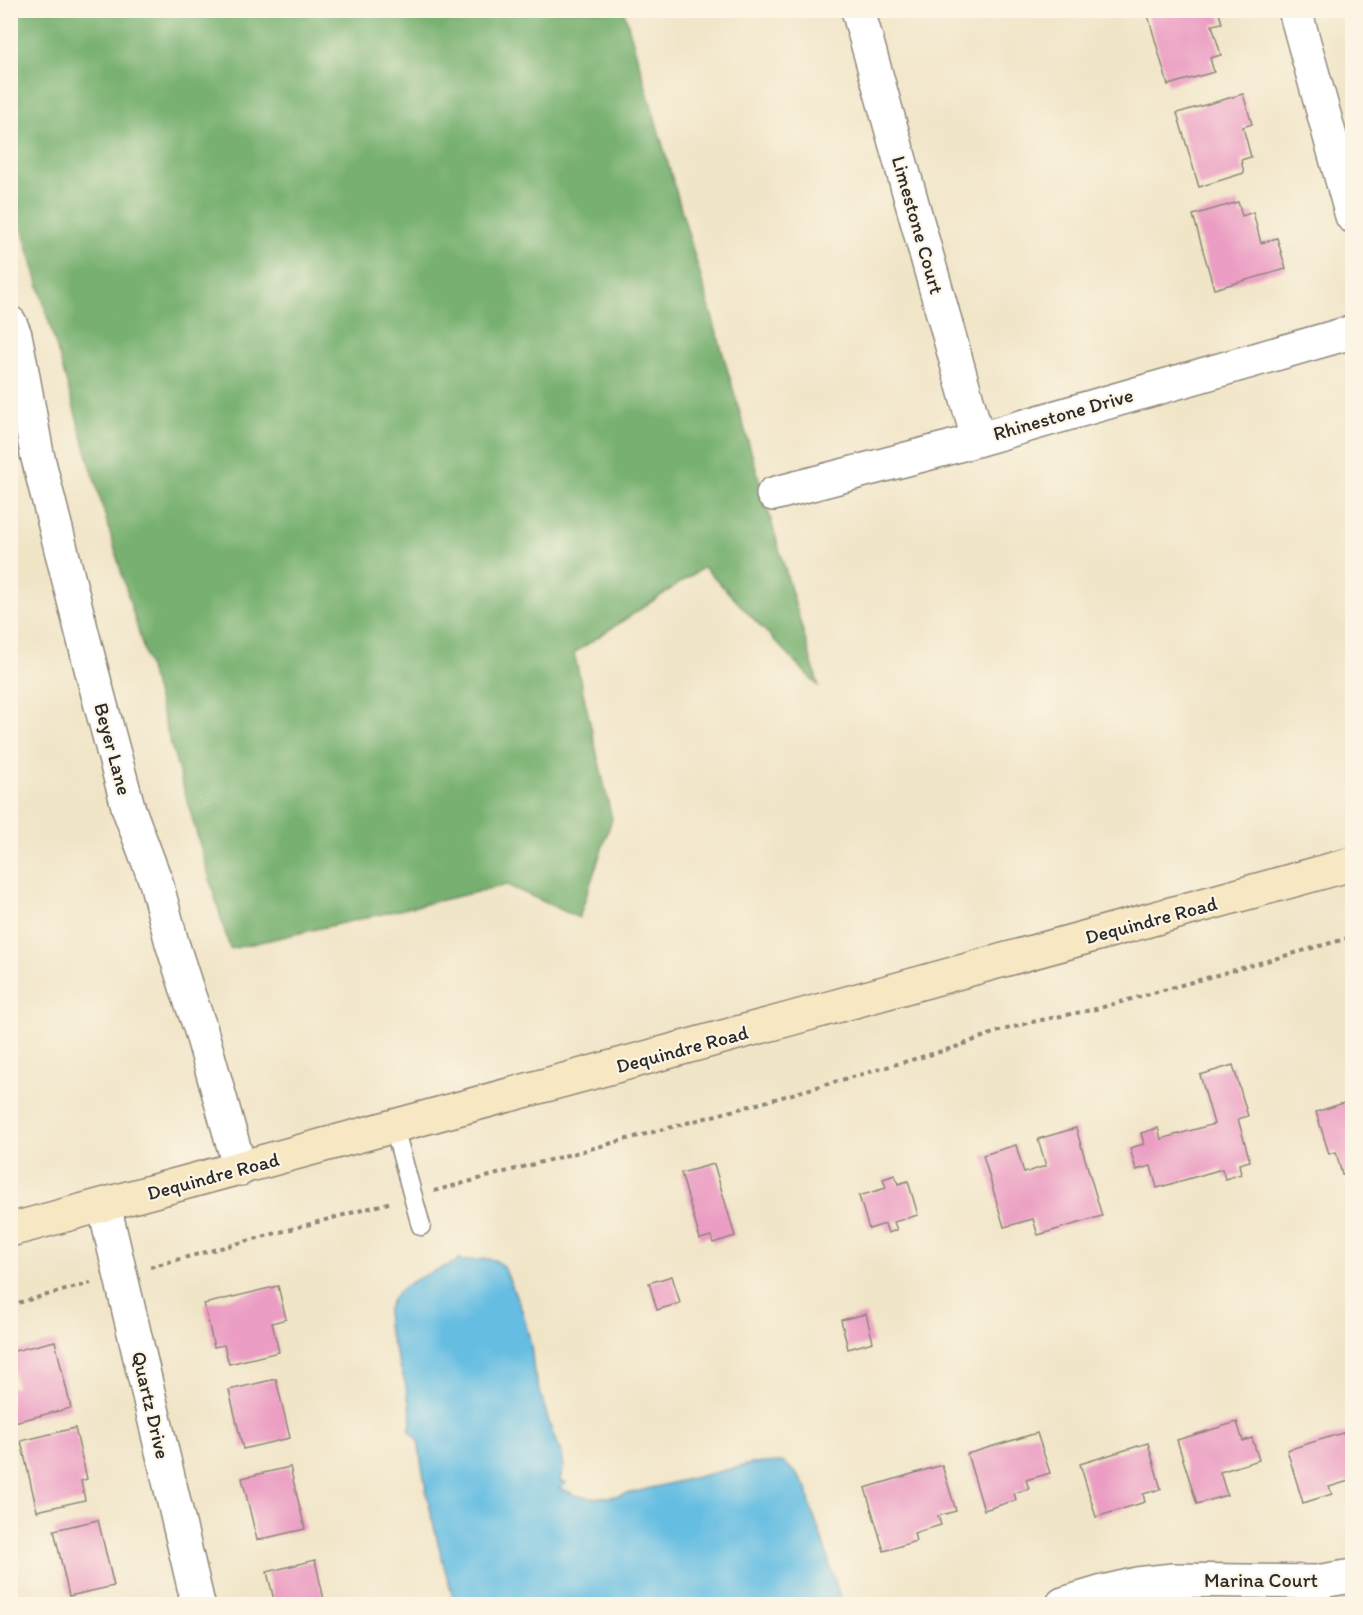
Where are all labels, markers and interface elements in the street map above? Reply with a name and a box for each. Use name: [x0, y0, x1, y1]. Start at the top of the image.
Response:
street label: Limestone Court: [887, 153, 949, 297]
street label: Rhinestone Drive: [990, 383, 1136, 445]
street label: Beyer Lane: [89, 700, 137, 798]
street label: Dequindre Road: [1082, 891, 1220, 949]
street label: Dequindre Road: [613, 1020, 751, 1078]
street label: Dequindre Road: [144, 1147, 282, 1205]
street label: Quartz Drive: [127, 1349, 175, 1461]
street label: Marina Court: [1204, 1568, 1318, 1592]

